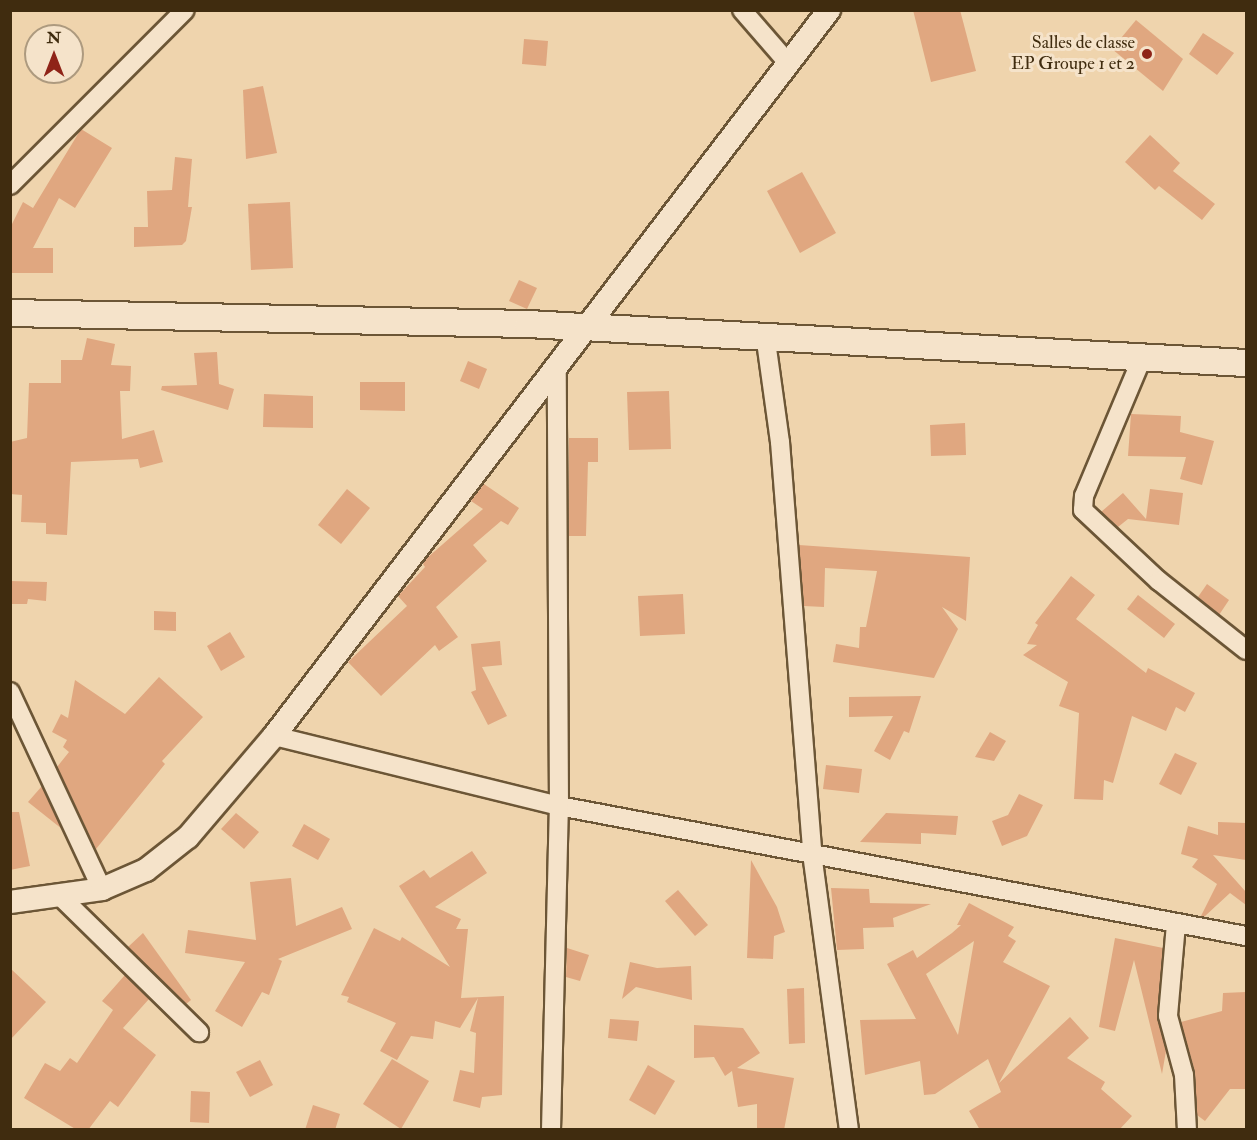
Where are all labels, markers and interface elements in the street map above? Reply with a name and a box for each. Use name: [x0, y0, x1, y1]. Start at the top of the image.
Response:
north arrow: [24, 24, 84, 84]
text: N: [47, 28, 61, 48]
place label: Salles de classe EP Groupe 1 et 2: [1011, 33, 1135, 76]
marker: Salles de classe EP Groupe 1 et 2: [1140, 47, 1154, 61]

